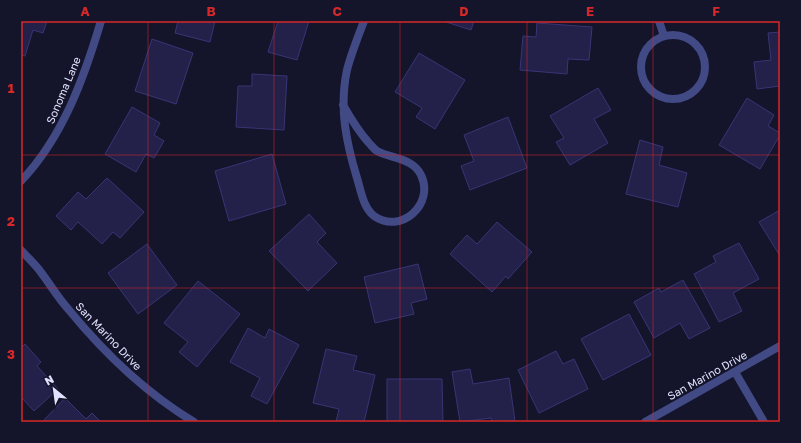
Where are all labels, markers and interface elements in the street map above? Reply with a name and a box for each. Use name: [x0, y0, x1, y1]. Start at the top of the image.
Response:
text: A: [80, 3, 90, 19]
text: B: [206, 3, 216, 19]
text: C: [332, 3, 342, 19]
text: D: [459, 3, 469, 19]
text: E: [586, 3, 594, 19]
text: F: [712, 3, 720, 19]
street label: Sonoma Lane: [43, 55, 83, 125]
text: 1: [8, 80, 15, 96]
text: 2: [7, 213, 15, 229]
street label: San Marino Drive: [73, 299, 145, 373]
text: 3: [7, 346, 15, 362]
street label: San Marino Drive: [665, 348, 749, 402]
north arrow: [34, 369, 74, 409]
text: N: [42, 372, 56, 388]

